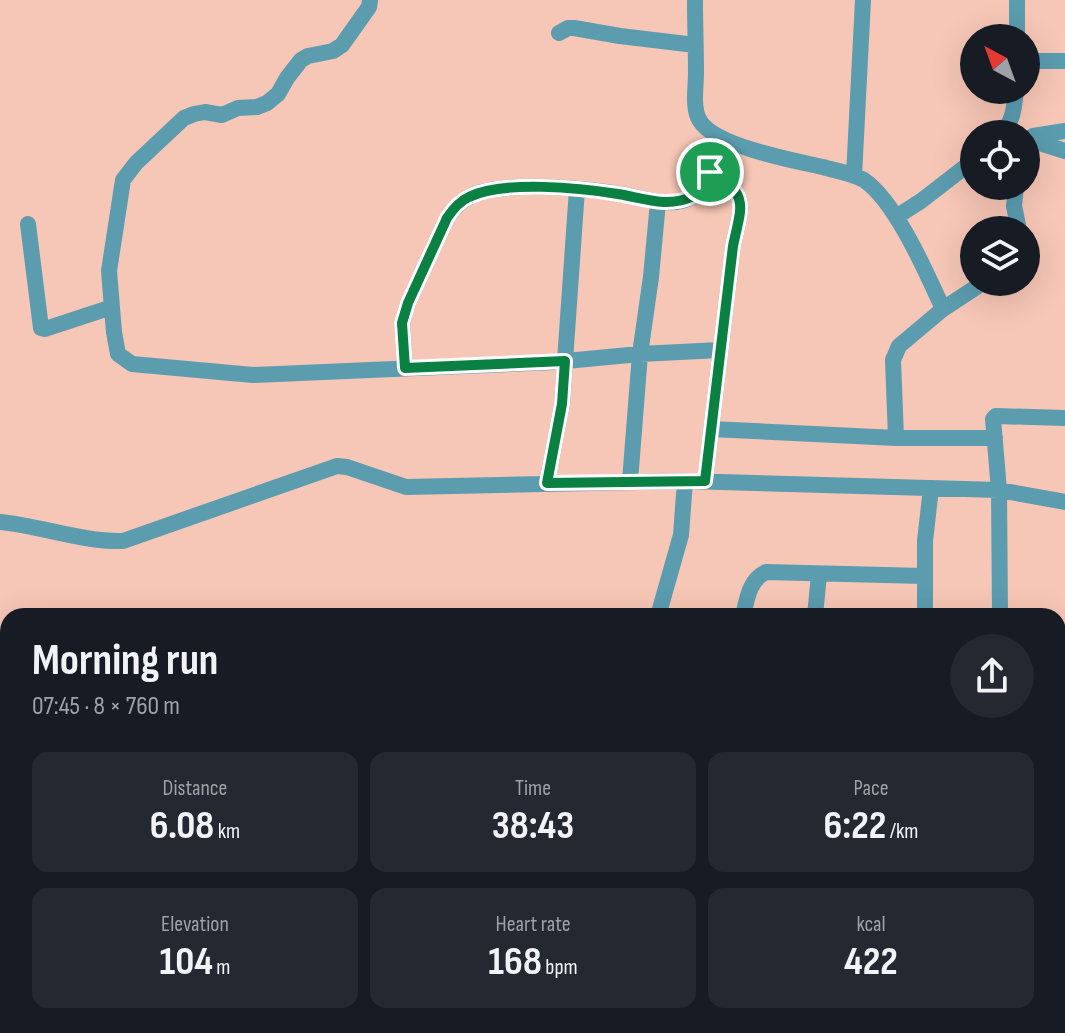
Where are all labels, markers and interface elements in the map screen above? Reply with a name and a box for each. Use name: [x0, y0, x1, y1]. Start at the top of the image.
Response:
north arrow: [960, 24, 1040, 104]
map controls: [960, 24, 1040, 296]
button: locate: [960, 120, 1040, 200]
pin: [676, 138, 744, 206]
icon: arrive: [688, 150, 732, 194]
button: layers: [960, 216, 1040, 296]
text: Morning run: [32, 634, 218, 687]
button: share: [950, 634, 1034, 718]
text: 07:45 · 8 × 760 m: [32, 691, 180, 722]
text: Distance: [163, 775, 227, 802]
text: Time: [515, 775, 551, 802]
text: Pace: [853, 775, 889, 802]
text: 6.08: [150, 802, 214, 850]
text: 38:43: [492, 802, 574, 850]
text: 6:22: [824, 802, 886, 850]
text: km: [214, 818, 240, 845]
text: /km: [886, 818, 918, 845]
text: Elevation: [161, 911, 229, 938]
text: Heart rate: [495, 911, 571, 938]
text: kcal: [856, 911, 886, 938]
text: 104: [160, 938, 213, 986]
text: 168: [488, 938, 542, 986]
text: 422: [844, 938, 898, 986]
text: m: [213, 954, 230, 981]
text: bpm: [542, 954, 578, 981]

